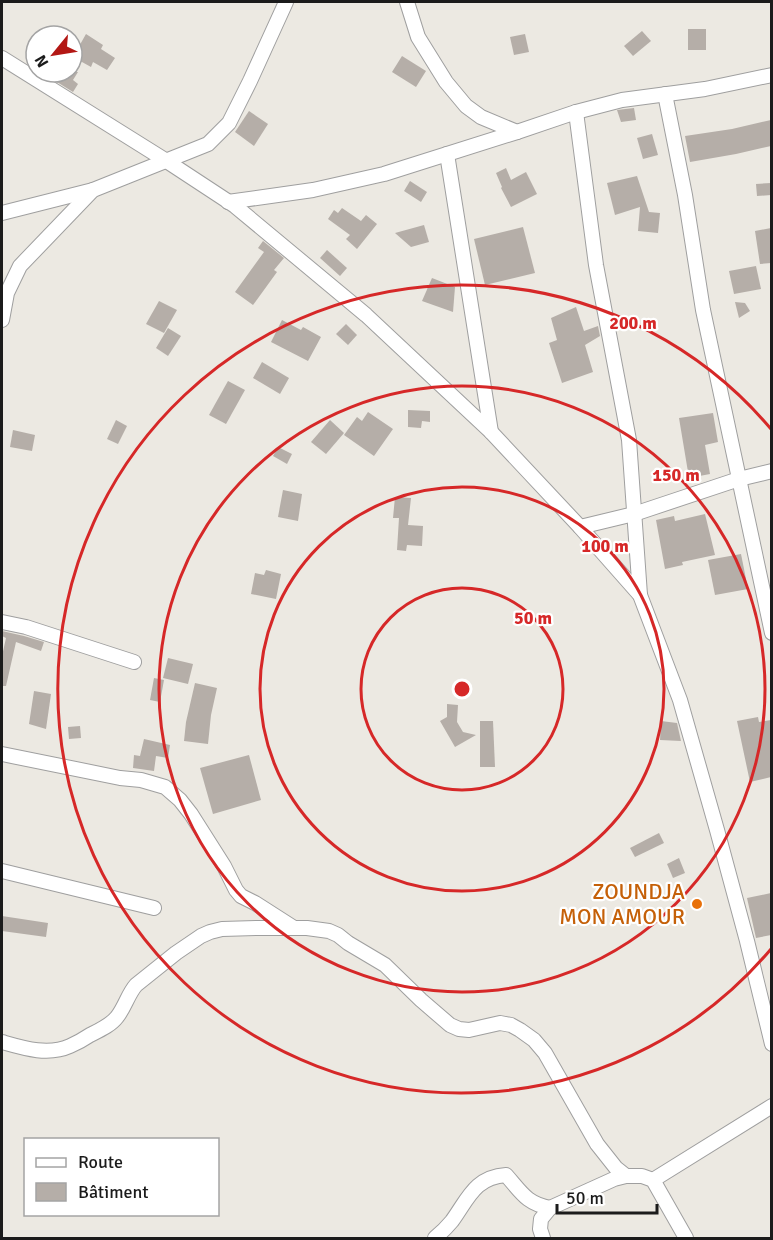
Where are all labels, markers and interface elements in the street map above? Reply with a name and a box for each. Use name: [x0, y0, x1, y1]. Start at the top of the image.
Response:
north arrow: [24, 24, 84, 84]
text: N: [30, 51, 53, 71]
text: 200 m: [609, 312, 657, 334]
text: 150 m: [652, 464, 700, 486]
text: 100 m: [581, 535, 629, 557]
text: 50 m: [514, 607, 552, 629]
centre of rings: [452, 679, 472, 699]
place label: ZOUNDJA MON AMOUR: [559, 878, 686, 930]
marker: ZOUNDJA MON AMOUR: [690, 897, 704, 911]
legend: [24, 1138, 219, 1216]
text: Route: [78, 1151, 123, 1173]
scale bar: [557, 1177, 658, 1215]
text: Bâtiment: [78, 1181, 149, 1203]
text: 50 m: [566, 1187, 604, 1209]

